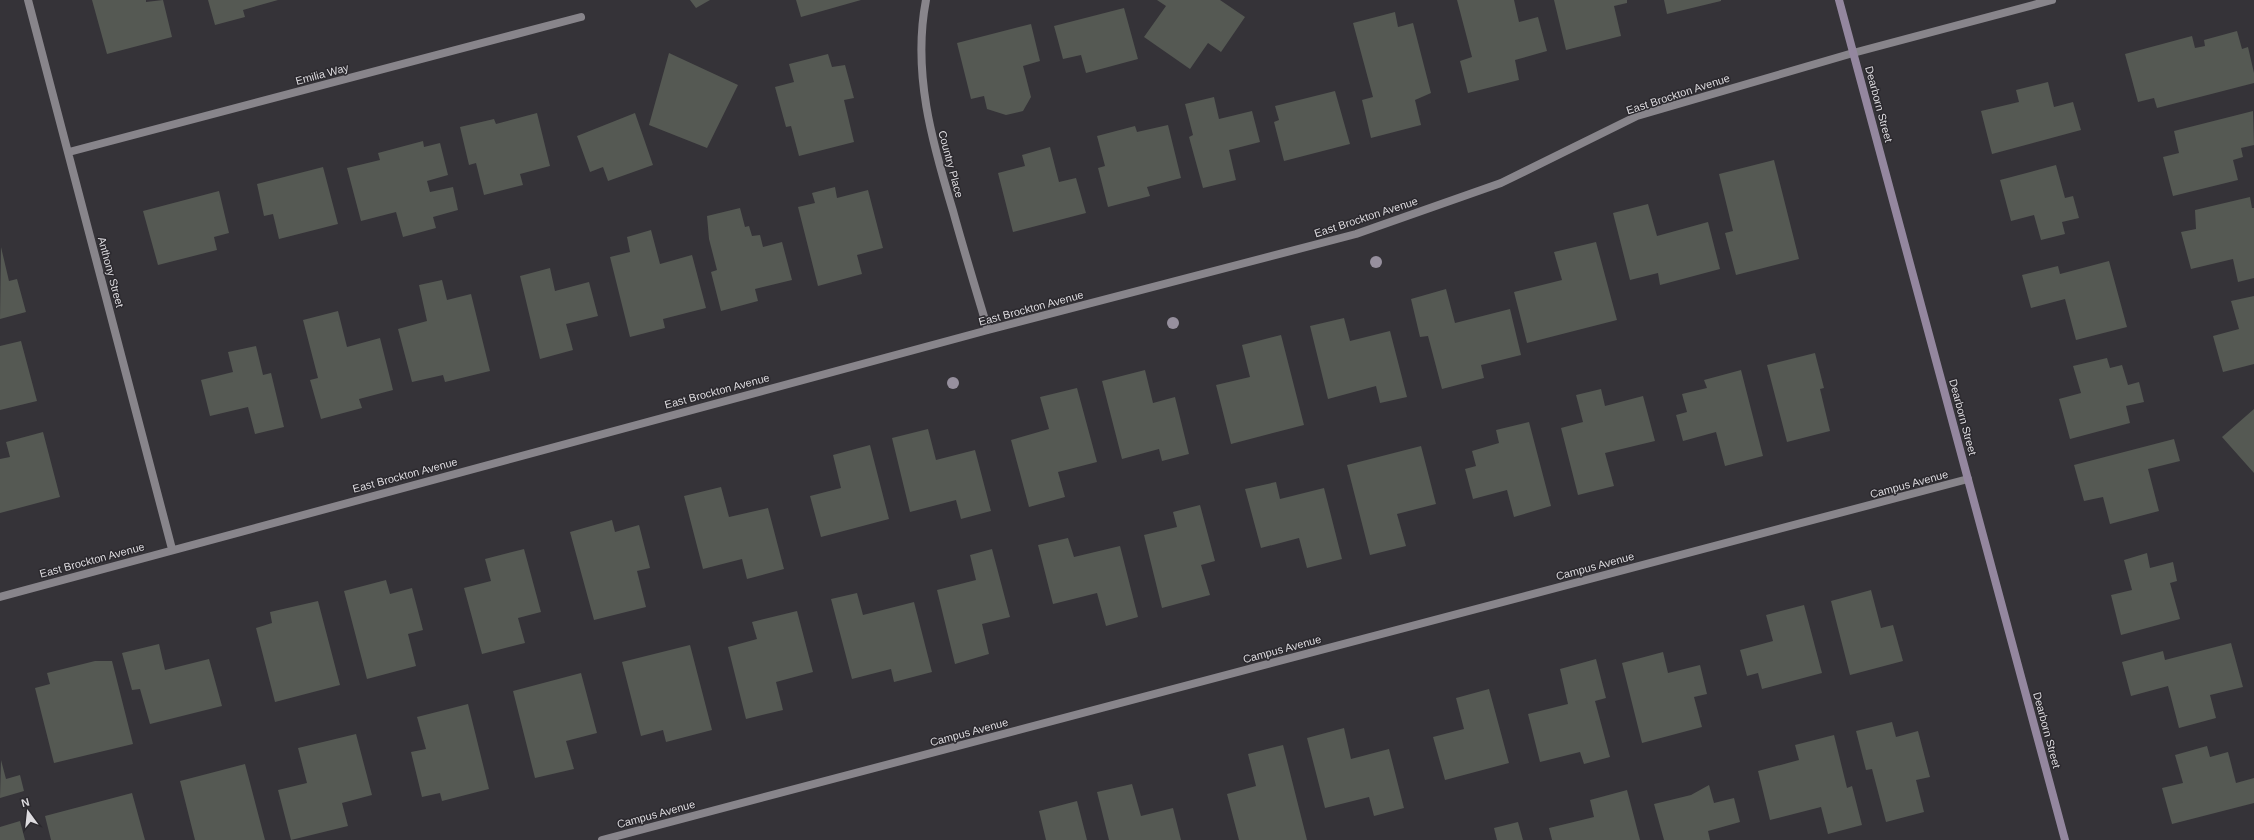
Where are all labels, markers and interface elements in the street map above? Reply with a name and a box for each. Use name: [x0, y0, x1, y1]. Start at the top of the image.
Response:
street label: Emilia Way: [294, 61, 350, 87]
street label: Dearborn Street: [1863, 65, 1895, 143]
street label: East Brockton Avenue: [1625, 72, 1731, 116]
street label: Country Place: [936, 129, 966, 199]
street label: East Brockton Avenue: [1313, 195, 1419, 239]
street label: Anthony Street: [96, 235, 126, 309]
street label: East Brockton Avenue: [977, 288, 1085, 328]
street label: East Brockton Avenue: [663, 371, 771, 411]
street label: Dearborn Street: [1947, 378, 1979, 456]
street label: East Brockton Avenue: [351, 455, 459, 495]
street label: Campus Avenue: [1869, 468, 1949, 500]
street label: East Brockton Avenue: [38, 540, 146, 580]
street label: Campus Avenue: [1555, 550, 1635, 582]
street label: Campus Avenue: [1242, 633, 1322, 665]
street label: Dearborn Street: [2031, 691, 2063, 769]
street label: Campus Avenue: [929, 716, 1009, 748]
north arrow: [8, 792, 48, 832]
text: N: [20, 796, 31, 809]
street label: Campus Avenue: [616, 798, 696, 830]

